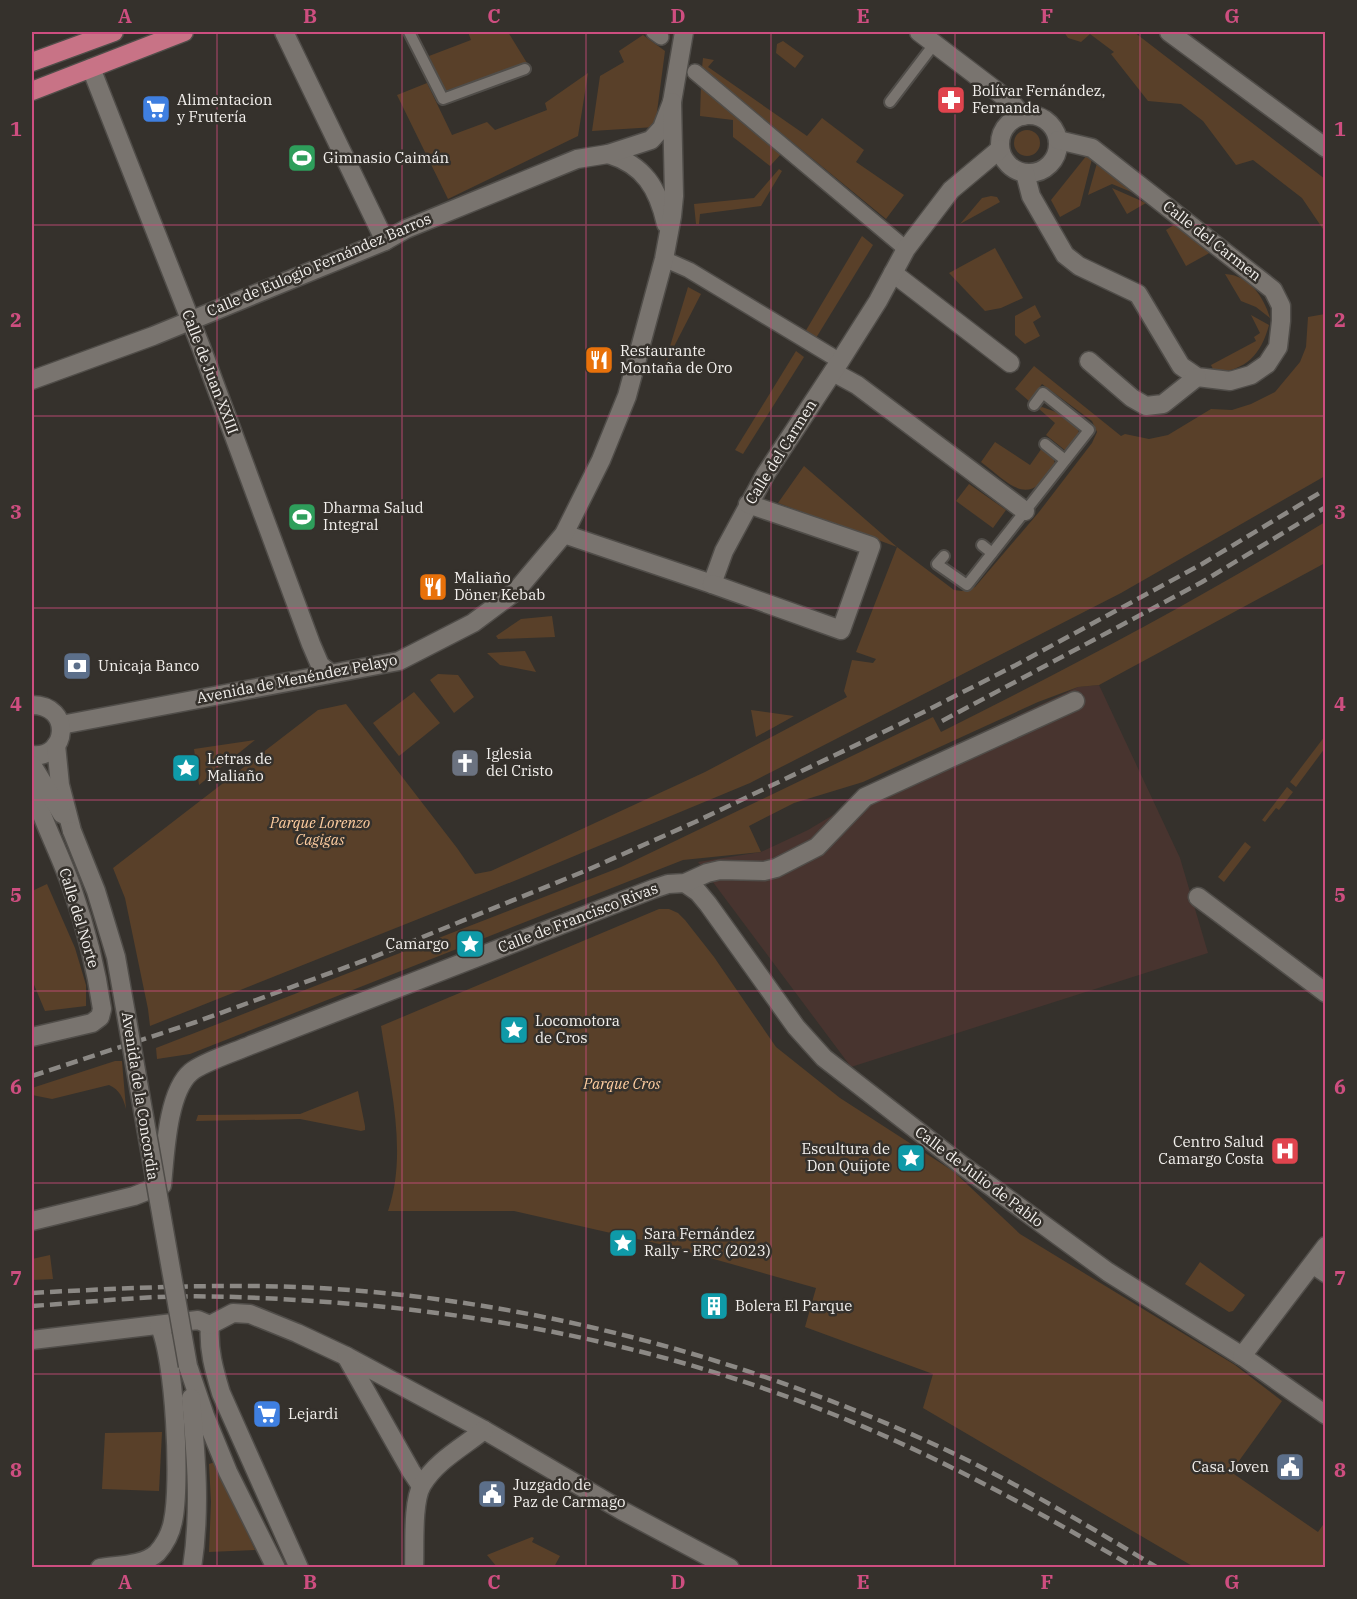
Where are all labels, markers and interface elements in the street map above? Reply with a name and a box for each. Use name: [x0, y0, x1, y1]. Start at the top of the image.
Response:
text: A: [118, 2, 132, 29]
text: B: [303, 2, 317, 29]
text: C: [487, 2, 501, 29]
text: D: [670, 2, 686, 29]
text: E: [856, 2, 870, 29]
text: F: [1041, 2, 1053, 29]
text: G: [1224, 2, 1240, 29]
place label: Bolívar Fernández, Fernanda: [972, 81, 1105, 117]
pharmacy icon: Bolívar Fernández, Fernanda: [935, 84, 967, 116]
place label: Alimentacion y Frutería: [177, 90, 273, 126]
supermarket icon: Alimentacion y Frutería: [140, 93, 172, 125]
text: 1: [10, 115, 22, 142]
text: 1: [1334, 115, 1346, 142]
sports icon: Gimnasio Caimán: [286, 142, 318, 174]
place label: Gimnasio Caimán: [323, 148, 450, 167]
street label: Calle del Carmen: [1159, 196, 1266, 285]
street label: Calle de Eulogio Fernández Barros: [204, 209, 434, 321]
text: 2: [10, 306, 22, 333]
text: 2: [1334, 306, 1346, 333]
street label: Calle de Juan XXIII: [178, 307, 243, 437]
place label: Restaurante Montaña de Oro: [620, 341, 732, 377]
restaurant icon: Restaurante Montaña de Oro: [583, 344, 615, 376]
street label: Calle del Carmen: [741, 396, 821, 508]
text: 3: [10, 498, 22, 525]
place label: Dharma Salud Integral: [323, 498, 424, 534]
text: 3: [1334, 498, 1346, 525]
sports icon: Dharma Salud Integral: [286, 501, 318, 533]
place label: Maliaño Döner Kebab: [454, 568, 545, 604]
restaurant icon: Maliaño Döner Kebab: [417, 571, 449, 603]
bank icon: Unicaja Banco: [61, 650, 93, 682]
street label: Avenida de Menéndez Pelayo: [195, 650, 399, 707]
place label: Unicaja Banco: [98, 656, 199, 675]
text: 4: [10, 690, 22, 717]
text: 4: [1334, 690, 1346, 717]
place label: Iglesia del Cristo: [486, 744, 553, 780]
church icon: Iglesia del Cristo: [449, 747, 481, 779]
place label: Letras de Maliaño: [207, 749, 272, 785]
place icon: Letras de Maliaño: [170, 752, 202, 784]
park label: Parque Lorenzo Cagigas: [269, 813, 370, 849]
street label: Calle del Norte: [55, 866, 104, 970]
street label: Calle de Francisco Rivas: [495, 878, 660, 957]
text: 5: [10, 881, 22, 908]
text: 5: [1334, 881, 1346, 908]
place icon: Camargo: [454, 928, 486, 960]
place label: Camargo: [386, 934, 449, 953]
street label: Avenida de la Concordia: [118, 1010, 163, 1181]
place label: Locomotora de Cros: [535, 1011, 620, 1047]
place icon: Locomotora de Cros: [498, 1014, 530, 1046]
text: 6: [10, 1073, 22, 1100]
text: 6: [1334, 1073, 1346, 1100]
park label: Parque Cros: [582, 1074, 661, 1093]
street label: Calle de Julio de Pablo: [911, 1122, 1047, 1231]
place label: Centro Salud Camargo Costa: [1158, 1132, 1264, 1168]
hospital icon: Centro Salud Camargo Costa: [1269, 1135, 1301, 1167]
place label: Escultura de Don Quijote: [801, 1139, 890, 1175]
place icon: Escultura de Don Quijote: [895, 1142, 927, 1174]
place label: Sara Fernández Rally - ERC (2023): [644, 1224, 771, 1260]
place icon: Sara Fernández Rally - ERC (2023): [607, 1227, 639, 1259]
text: 7: [10, 1264, 22, 1291]
text: 7: [1334, 1264, 1346, 1291]
building icon: Bolera El Parque: [698, 1290, 730, 1322]
place label: Bolera El Parque: [735, 1296, 852, 1315]
supermarket icon: Lejardi: [251, 1398, 283, 1430]
place label: Lejardi: [288, 1404, 338, 1423]
public building icon: Casa Joven: [1274, 1451, 1306, 1483]
text: 8: [10, 1456, 22, 1483]
text: 8: [1334, 1456, 1346, 1483]
place label: Casa Joven: [1192, 1457, 1269, 1476]
place label: Juzgado de Paz de Carmago: [513, 1475, 625, 1511]
public building icon: Juzgado de Paz de Carmago: [476, 1478, 508, 1510]
text: A: [118, 1568, 132, 1595]
text: B: [303, 1568, 317, 1595]
text: C: [487, 1568, 501, 1595]
text: D: [670, 1568, 686, 1595]
text: E: [856, 1568, 870, 1595]
text: F: [1041, 1568, 1053, 1595]
text: G: [1224, 1568, 1240, 1595]

